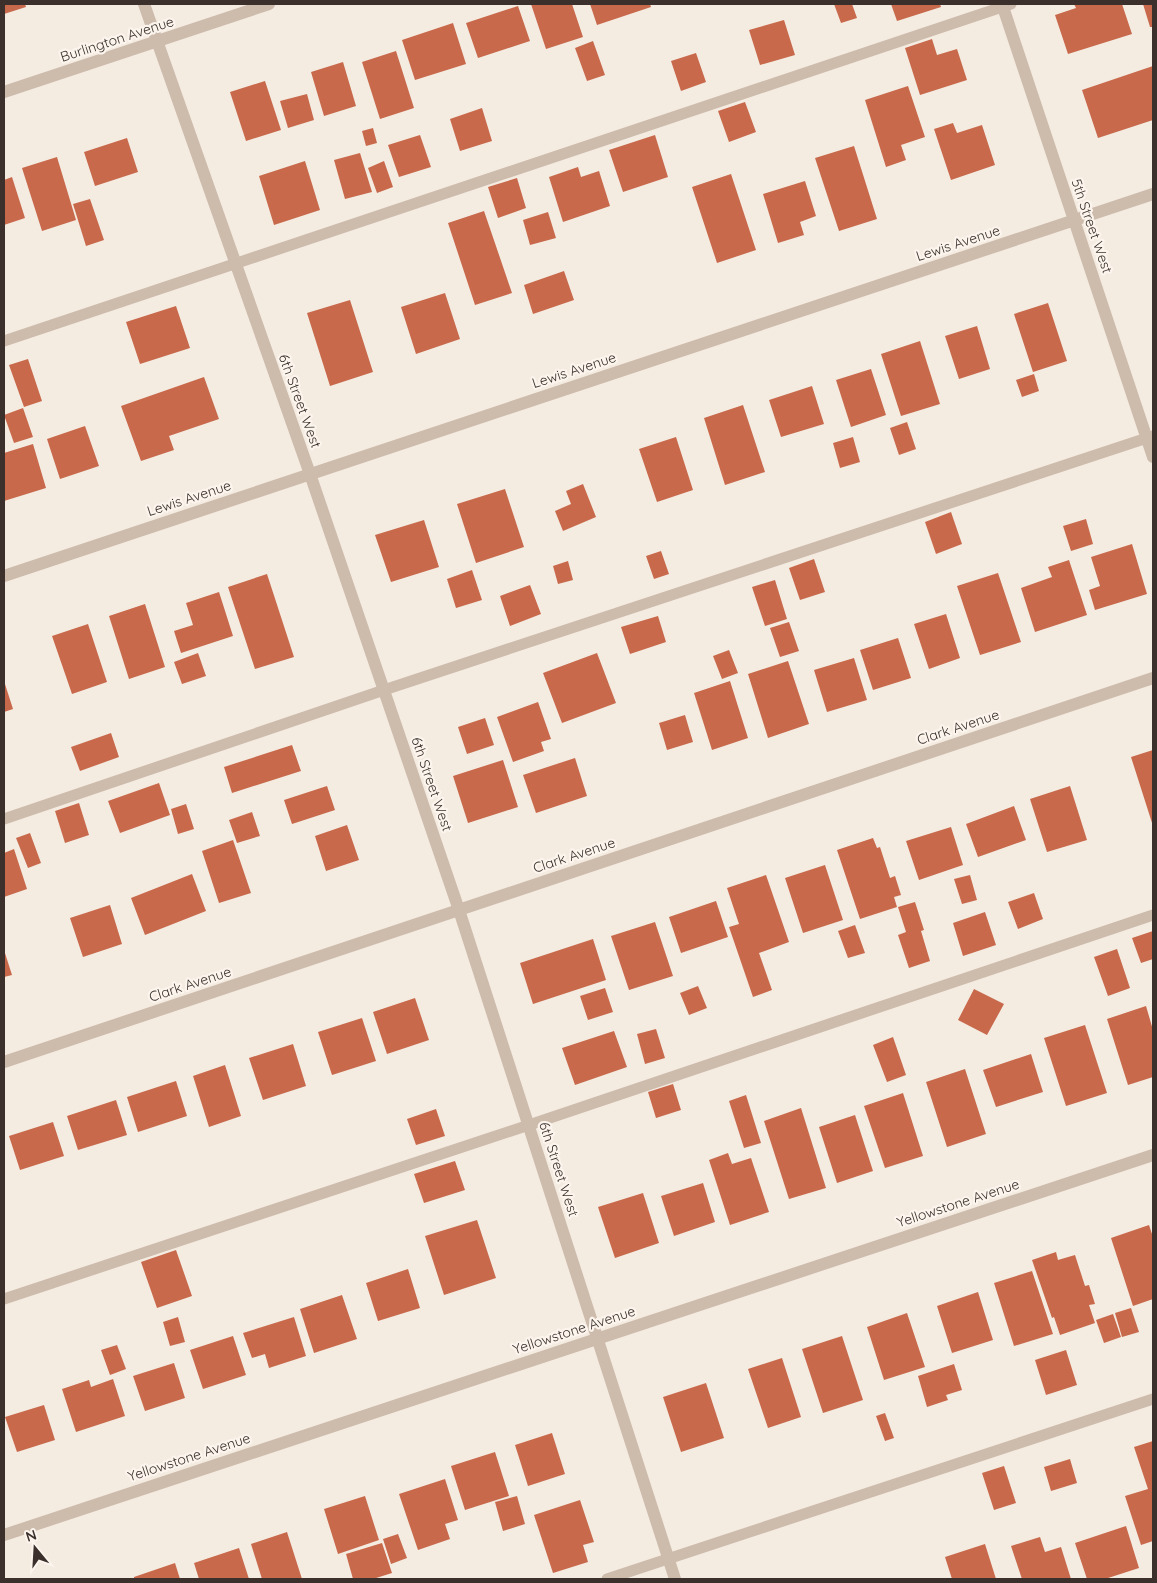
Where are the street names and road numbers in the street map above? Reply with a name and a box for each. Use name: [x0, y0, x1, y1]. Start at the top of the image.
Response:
street label: Burlington Avenue: [58, 12, 176, 66]
street label: 5th Street West: [1067, 176, 1117, 276]
street label: Lewis Avenue: [914, 221, 1002, 265]
street label: Lewis Avenue: [530, 348, 618, 392]
street label: 6th Street West: [275, 352, 325, 451]
street label: Lewis Avenue: [145, 476, 233, 520]
street label: Clark Avenue: [915, 705, 1001, 749]
street label: 6th Street West: [407, 734, 457, 834]
street label: Clark Avenue: [531, 833, 617, 877]
street label: Clark Avenue: [147, 962, 233, 1006]
street label: 6th Street West: [535, 1119, 583, 1219]
street label: Yellowstone Avenue: [894, 1175, 1022, 1231]
street label: Yellowstone Avenue: [510, 1302, 638, 1358]
street label: Yellowstone Avenue: [125, 1429, 253, 1485]

